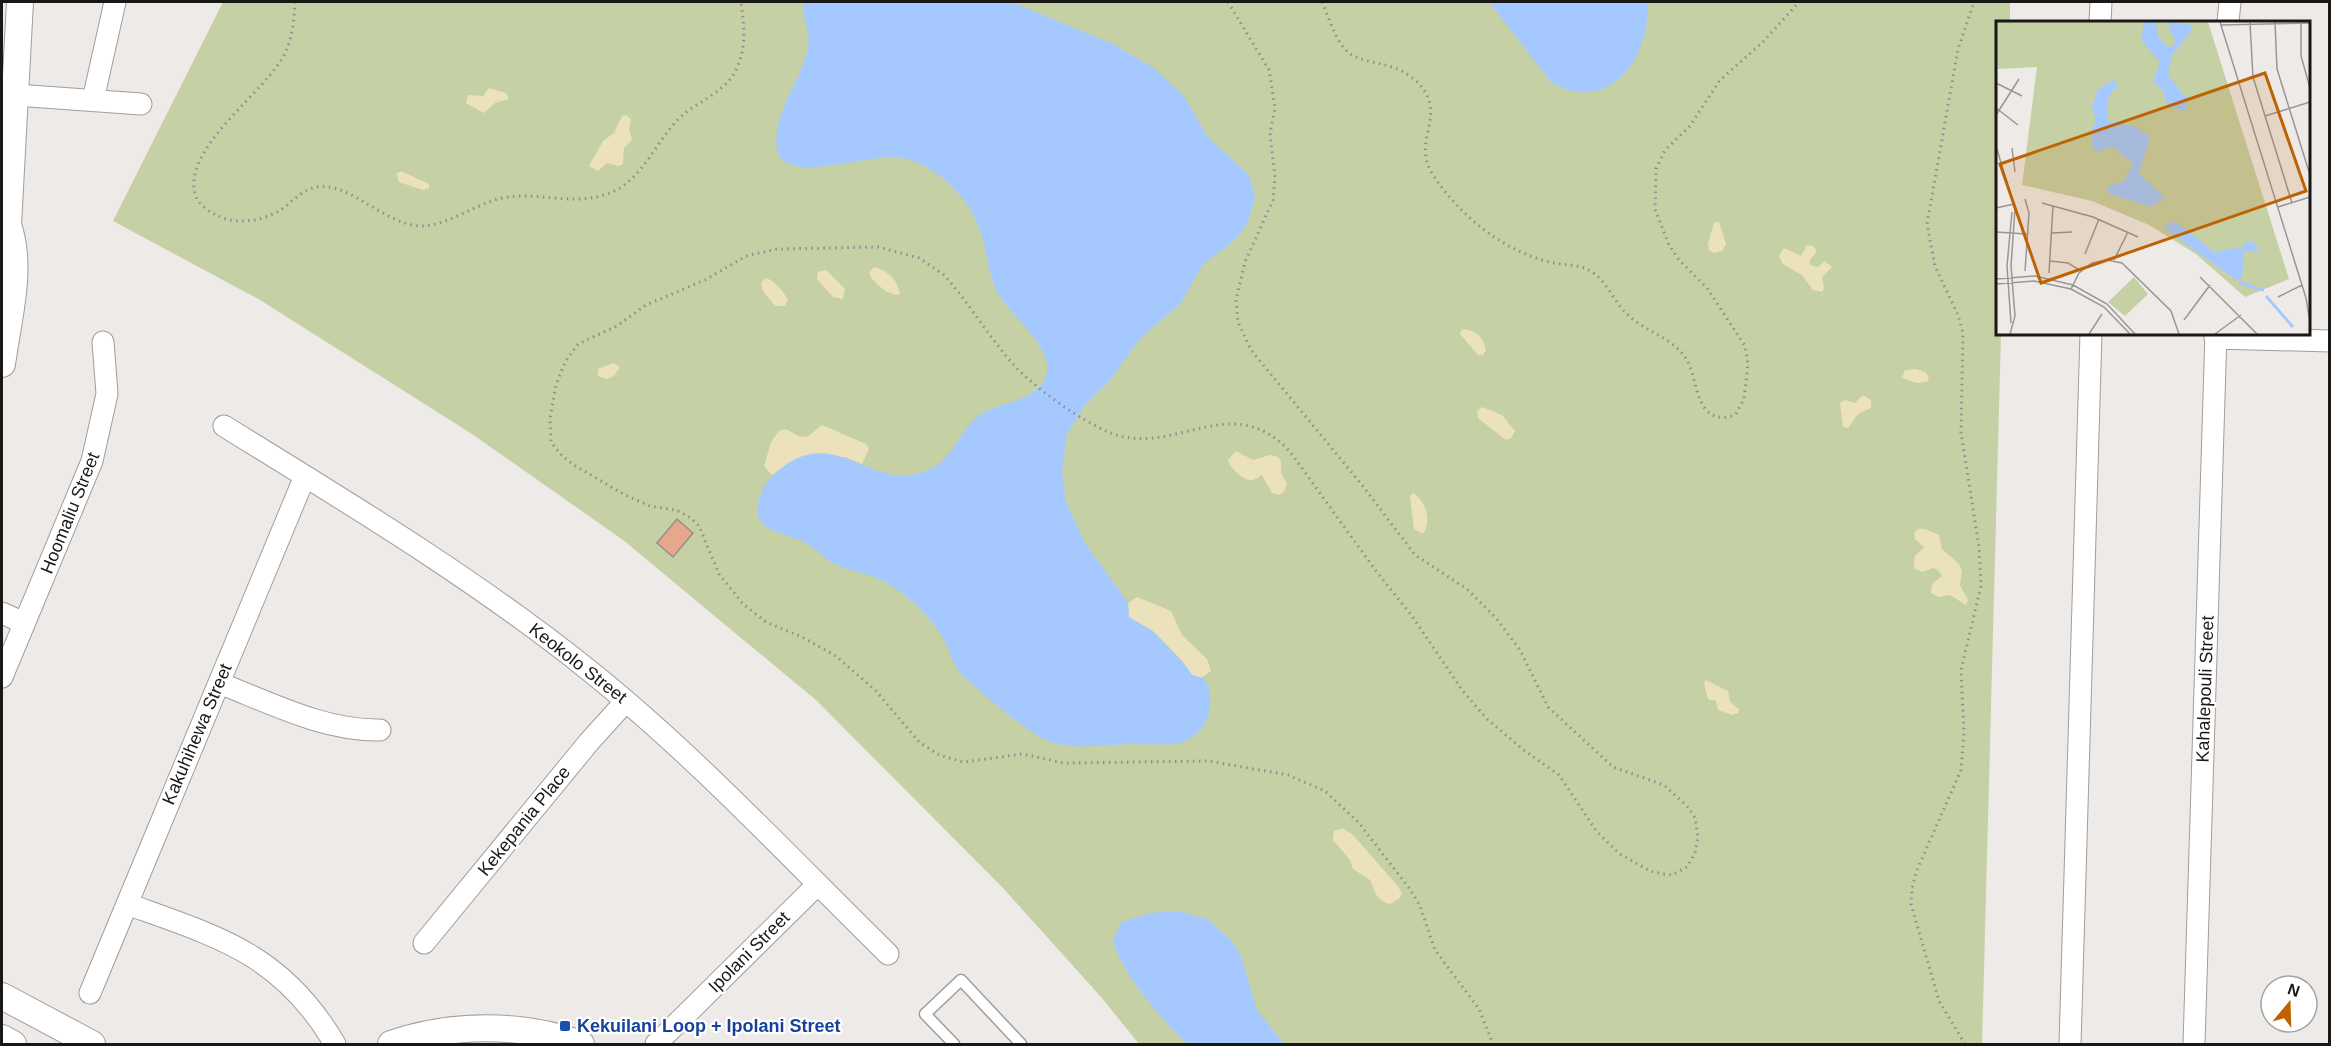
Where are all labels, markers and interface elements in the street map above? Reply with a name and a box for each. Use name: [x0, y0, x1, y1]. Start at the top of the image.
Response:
inset map: [1996, 21, 2310, 334]
street label: Hoomaliu Street: [37, 449, 103, 577]
street label: Kahalepouli Street: [2192, 615, 2218, 763]
street label: Keokolo Street: [525, 619, 631, 707]
street label: Kakuhihewa Street: [158, 661, 236, 807]
street label: Kekepania Place: [474, 762, 574, 880]
street label: Ipolani Street: [704, 907, 794, 997]
north arrow: [2259, 974, 2319, 1034]
text: N: [2285, 980, 2302, 1000]
place label: Kekuilani Loop + Ipolani Street: [577, 1016, 841, 1036]
marker: Kekuilani Loop + Ipolani Street: [558, 1019, 572, 1033]

